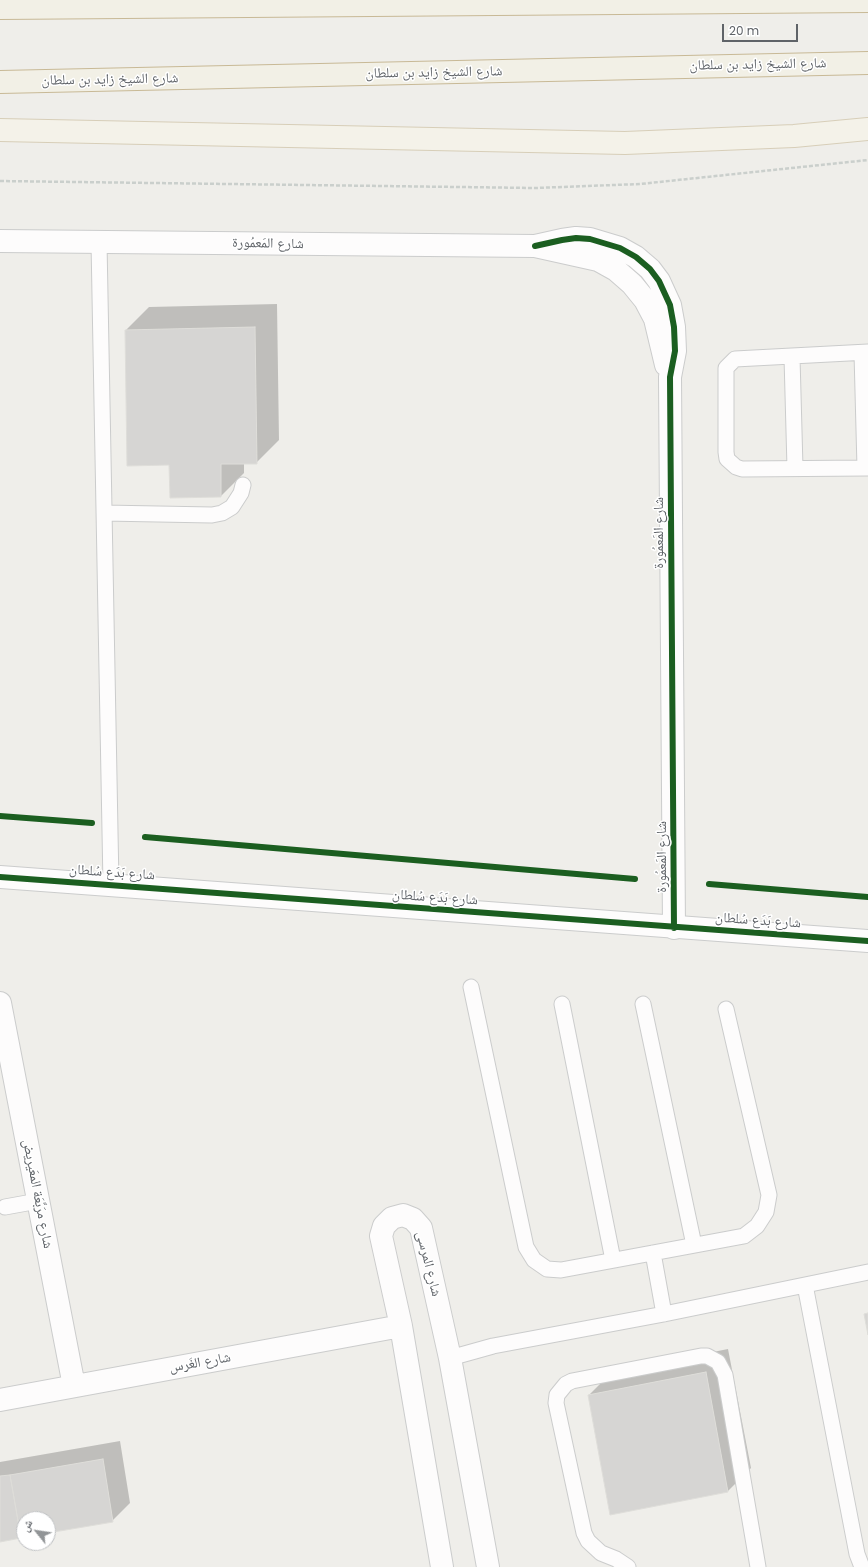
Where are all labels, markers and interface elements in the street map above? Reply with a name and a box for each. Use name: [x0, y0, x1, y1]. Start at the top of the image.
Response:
scale bar: [724, 16, 800, 42]
text: 20 m: [729, 22, 759, 39]
street label: شارع الشيخ زايد بن سلطان: [689, 55, 827, 75]
street label: شارع الشيخ زايد بن سلطان: [365, 63, 503, 83]
street label: شارع الشيخ زايد بن سلطان: [41, 70, 179, 90]
street label: شارع المَعمُورة: [232, 235, 304, 253]
street label: شارع المَعمُورة: [651, 497, 667, 569]
street label: شارع المَعمُورة: [654, 821, 670, 893]
street label: شارع بَدَع سُلطان: [68, 862, 156, 884]
street label: شارع بَدَع سُلطان: [391, 887, 479, 909]
street label: شارع بَدَع سُلطان: [714, 910, 802, 932]
street label: شارع مرَبَّعَة المعَيريض: [18, 1138, 56, 1250]
street label: شارع المرسى: [412, 1230, 444, 1298]
street label: شارع الغَرس: [168, 1349, 232, 1377]
north arrow: [16, 1511, 56, 1551]
text: ش: [17, 1516, 36, 1535]

